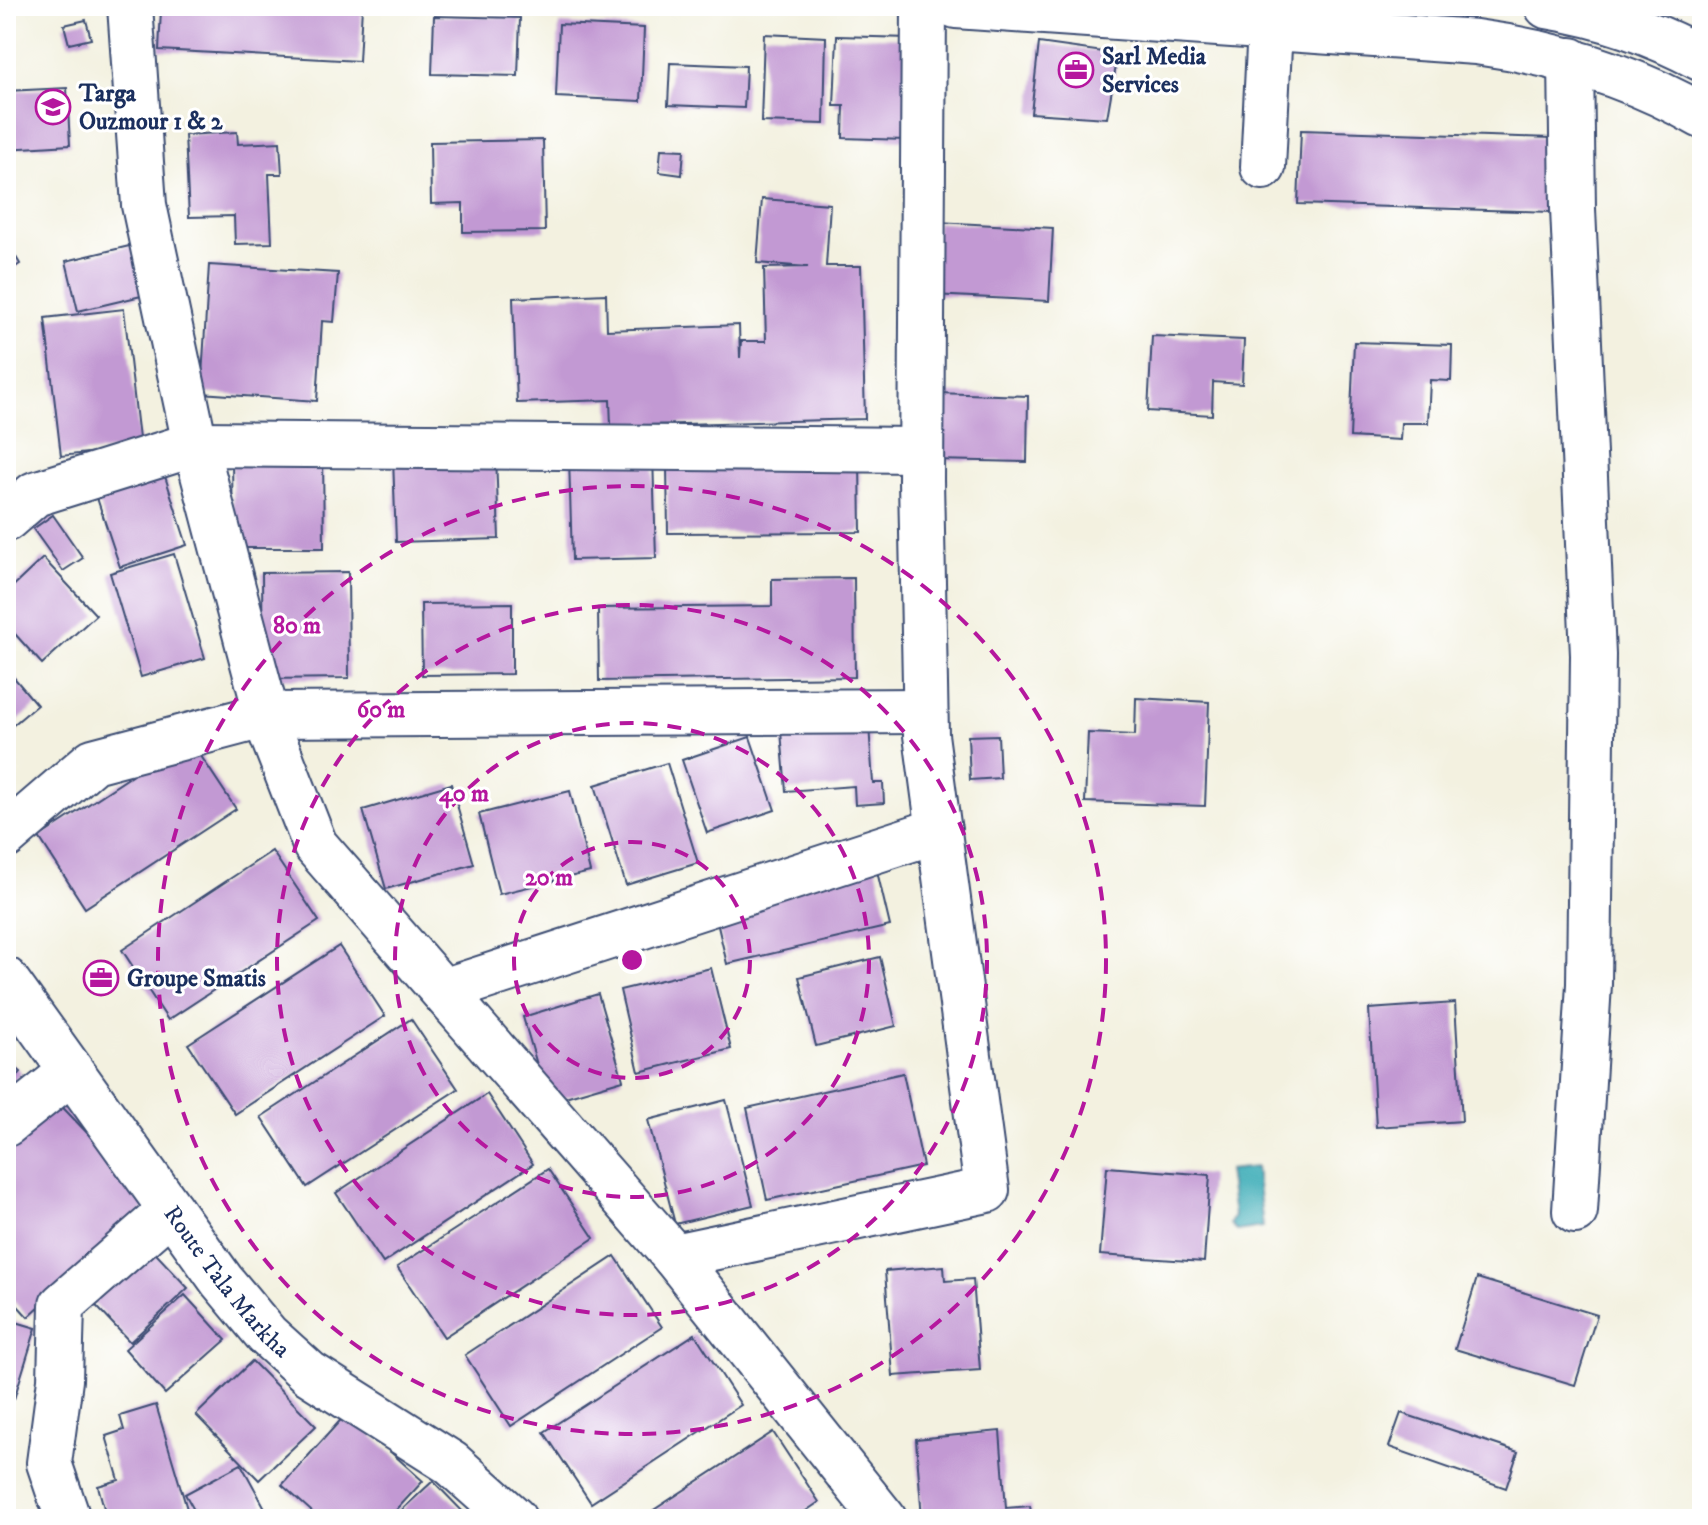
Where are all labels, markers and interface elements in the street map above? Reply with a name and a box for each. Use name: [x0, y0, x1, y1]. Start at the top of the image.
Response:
place label: Sarl Media Services: [1102, 42, 1207, 100]
office icon: Sarl Media Services: [1057, 51, 1095, 89]
place label: Targa Ouzmour 1 & 2: [78, 79, 224, 137]
school or university icon: Targa Ouzmour 1 & 2: [34, 88, 72, 126]
text: 80 m: [273, 611, 321, 641]
text: 60 m: [357, 695, 405, 725]
text: 40 m: [439, 779, 489, 809]
text: 20 m: [525, 863, 573, 893]
centre of rings: [618, 946, 646, 974]
office icon: Groupe Smatis: [82, 959, 120, 997]
place label: Groupe Smatis: [127, 964, 266, 994]
street label: Route Tala Markha: [157, 1200, 297, 1365]

